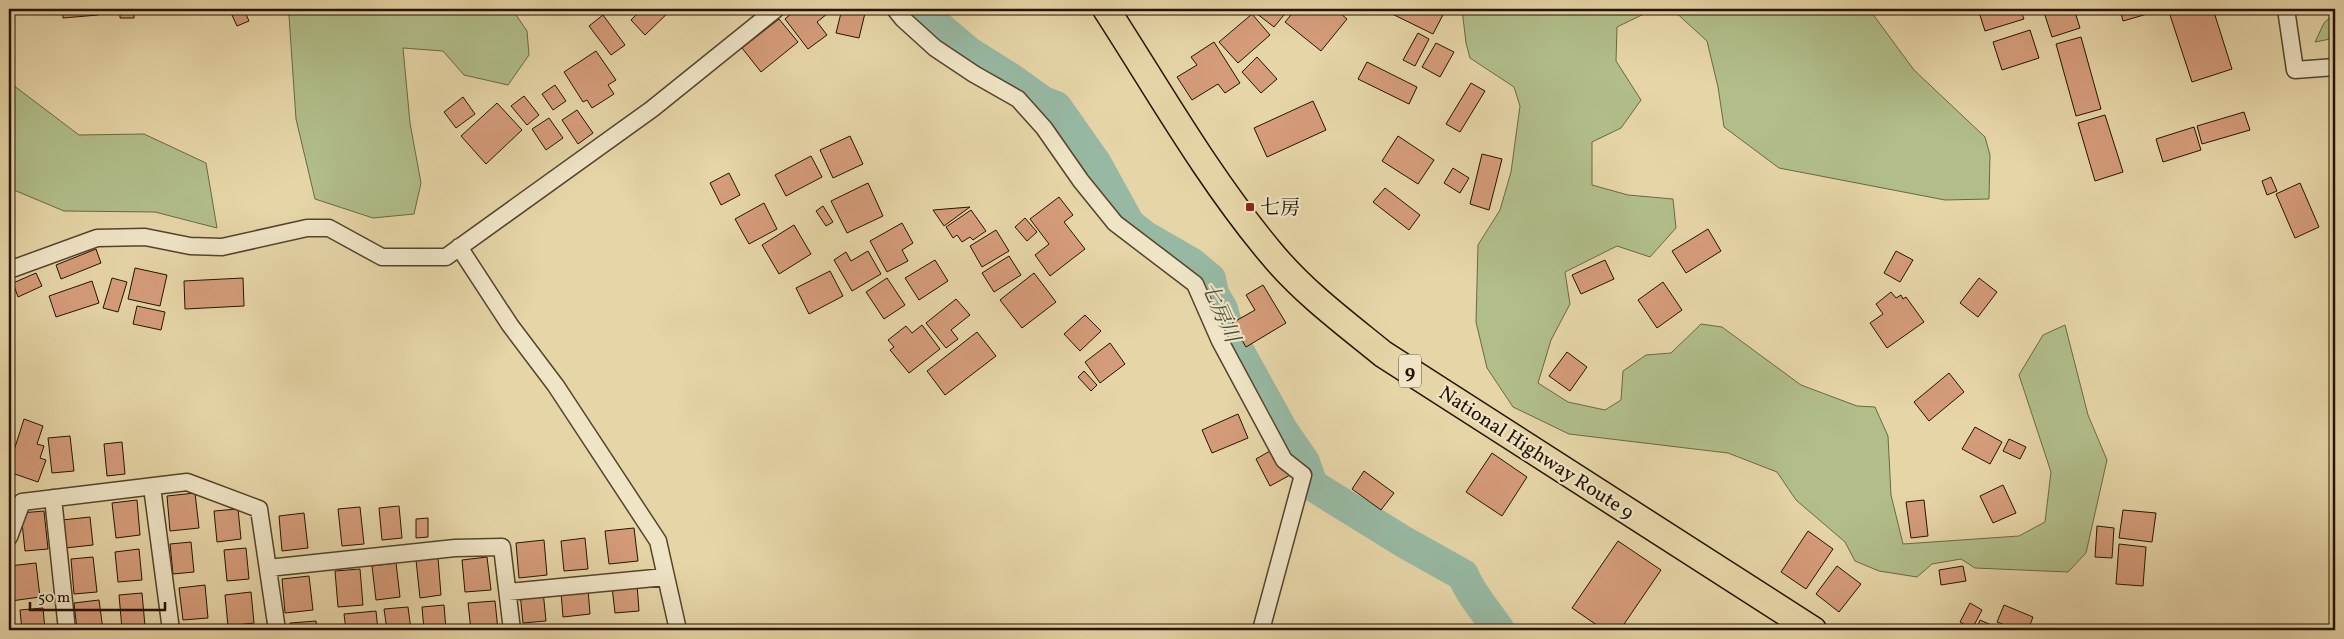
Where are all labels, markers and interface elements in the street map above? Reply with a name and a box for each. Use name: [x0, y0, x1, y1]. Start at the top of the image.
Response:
place label: 七房: [1260, 195, 1300, 223]
marker: 七房: [1244, 201, 1256, 213]
water label: 七房川: [1194, 278, 1247, 349]
road number: 9: [1399, 354, 1421, 388]
street label: National Highway Route 9: [1433, 380, 1639, 527]
scale bar: [30, 579, 165, 611]
text: 50 m: [38, 588, 70, 609]

